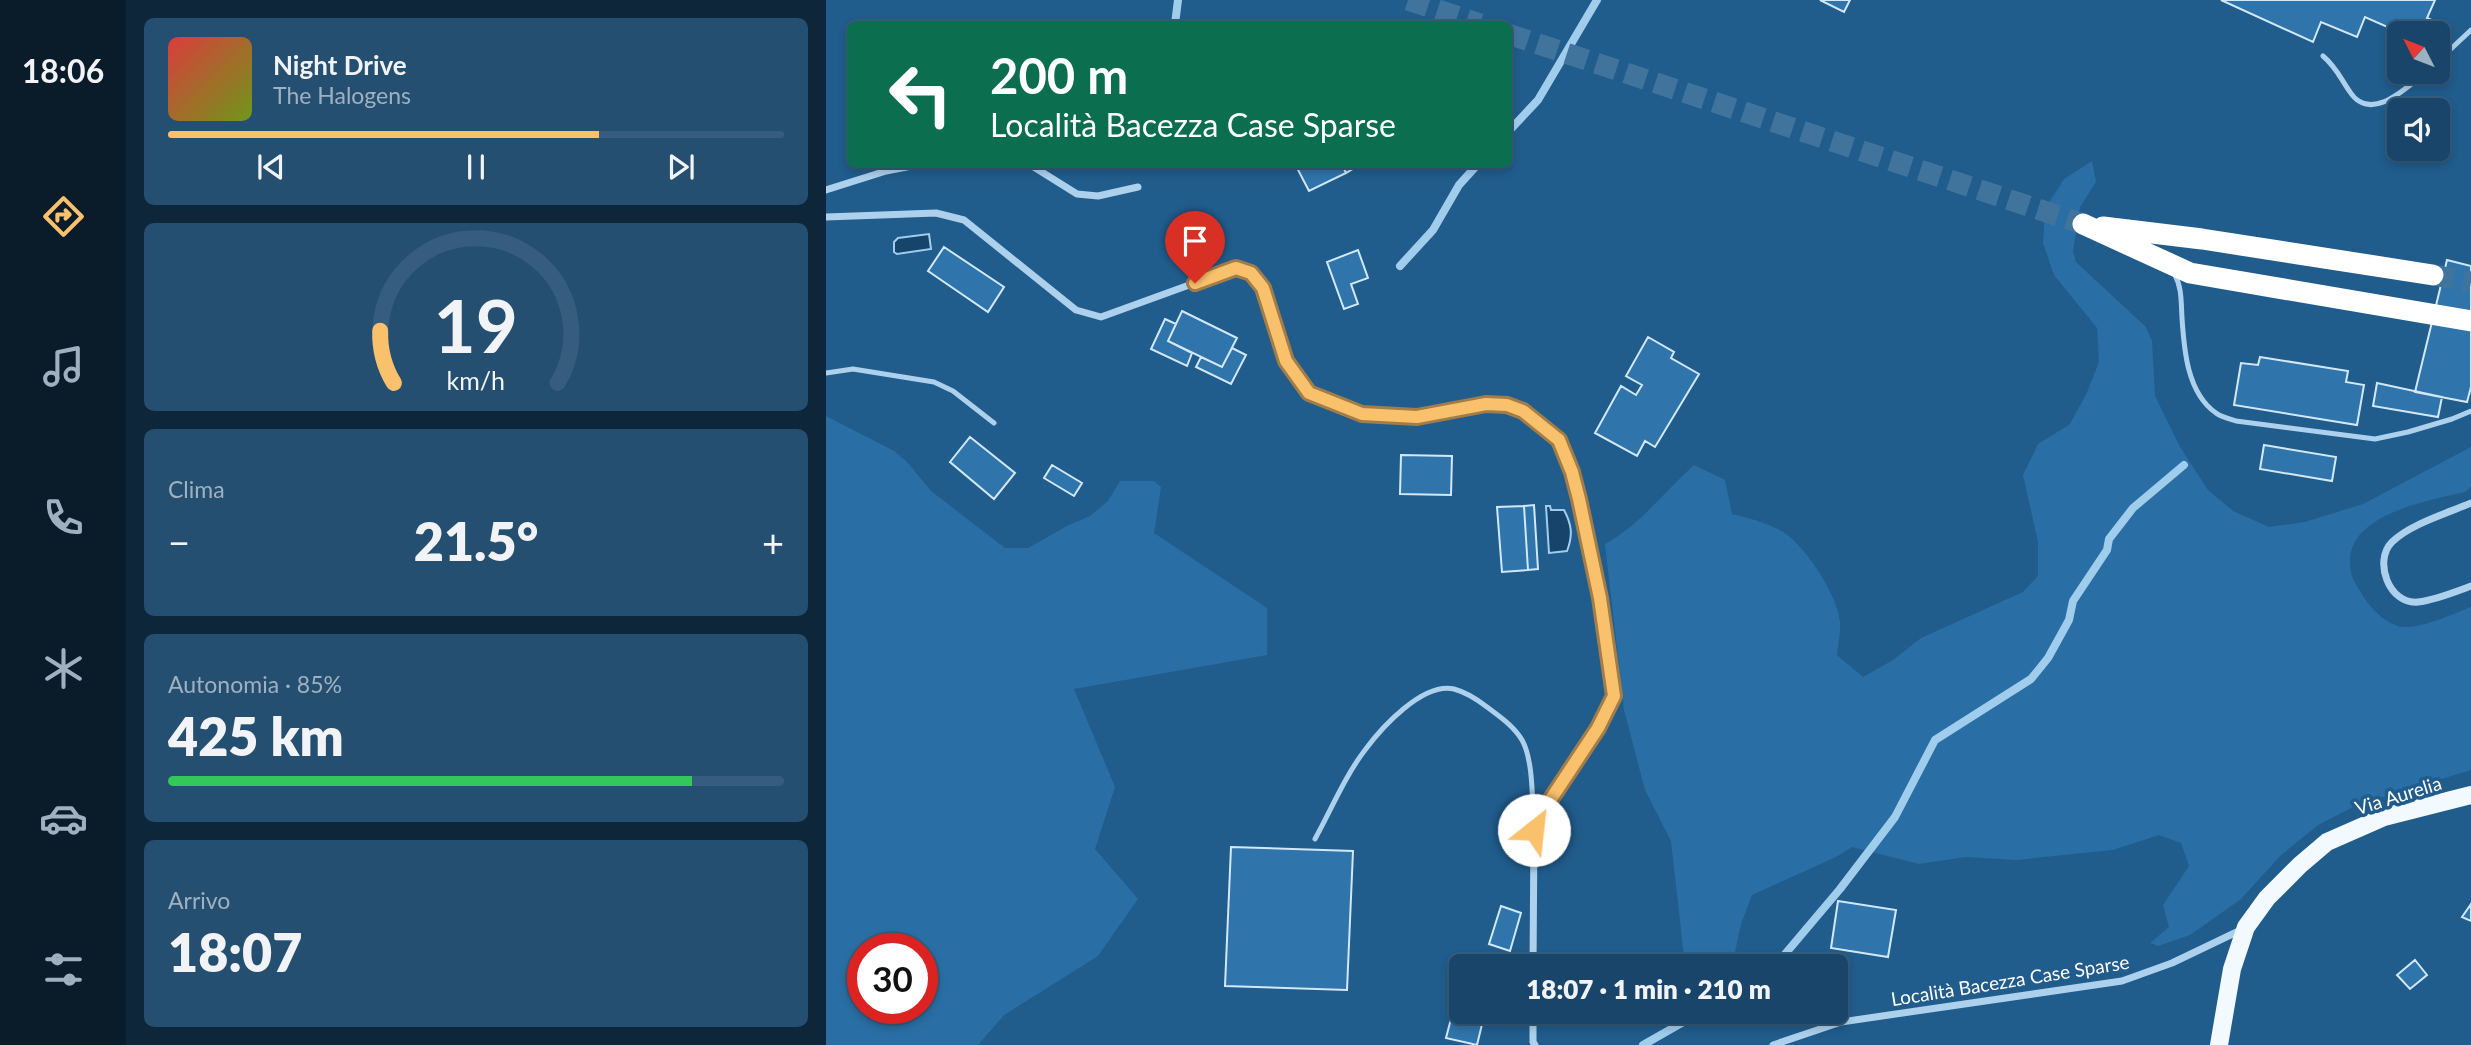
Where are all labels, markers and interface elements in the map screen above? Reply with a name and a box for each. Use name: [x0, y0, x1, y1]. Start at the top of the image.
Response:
north arrow: [2387, 21, 2450, 84]
map controls: [2387, 21, 2450, 161]
text: 200 m: [990, 46, 1128, 104]
text: Night Drive: [273, 49, 407, 81]
icon: left: [875, 49, 966, 140]
text: 18:06: [22, 51, 104, 90]
text: The Halogens: [273, 81, 411, 109]
button: sound: [2387, 98, 2450, 161]
text: Località Bacezza Case Sparse: [990, 105, 1396, 144]
icon: previous: [252, 148, 290, 186]
icon: pause: [457, 148, 495, 186]
icon: next: [662, 148, 700, 186]
icon: directions: [39, 192, 88, 241]
pin: [1165, 211, 1225, 283]
icon: arrive: [1176, 222, 1214, 260]
text: 19: [434, 282, 518, 370]
icon: music: [39, 342, 88, 391]
text: km/h: [447, 365, 505, 395]
text: Clima: [168, 475, 225, 503]
icon: phone: [39, 493, 88, 542]
text: 21.5°: [414, 510, 538, 572]
text: −: [168, 519, 190, 565]
text: +: [762, 519, 784, 565]
icon: climate: [39, 644, 88, 693]
text: Autonomia · 85%: [168, 670, 342, 698]
text: 425 km: [168, 705, 344, 767]
street label: Via Aurelia: [2352, 771, 2444, 819]
position arrow: [1497, 793, 1571, 867]
icon: car: [39, 794, 88, 843]
text: Arrivo: [168, 886, 230, 914]
text: 18:07: [168, 921, 302, 983]
speed limit sign: 30: [847, 933, 938, 1024]
icon: filters: [39, 945, 88, 994]
street label: Località Bacezza Case Sparse: [1889, 950, 2131, 1010]
text: 18:07 · 1 min · 210 m: [1526, 973, 1771, 1005]

